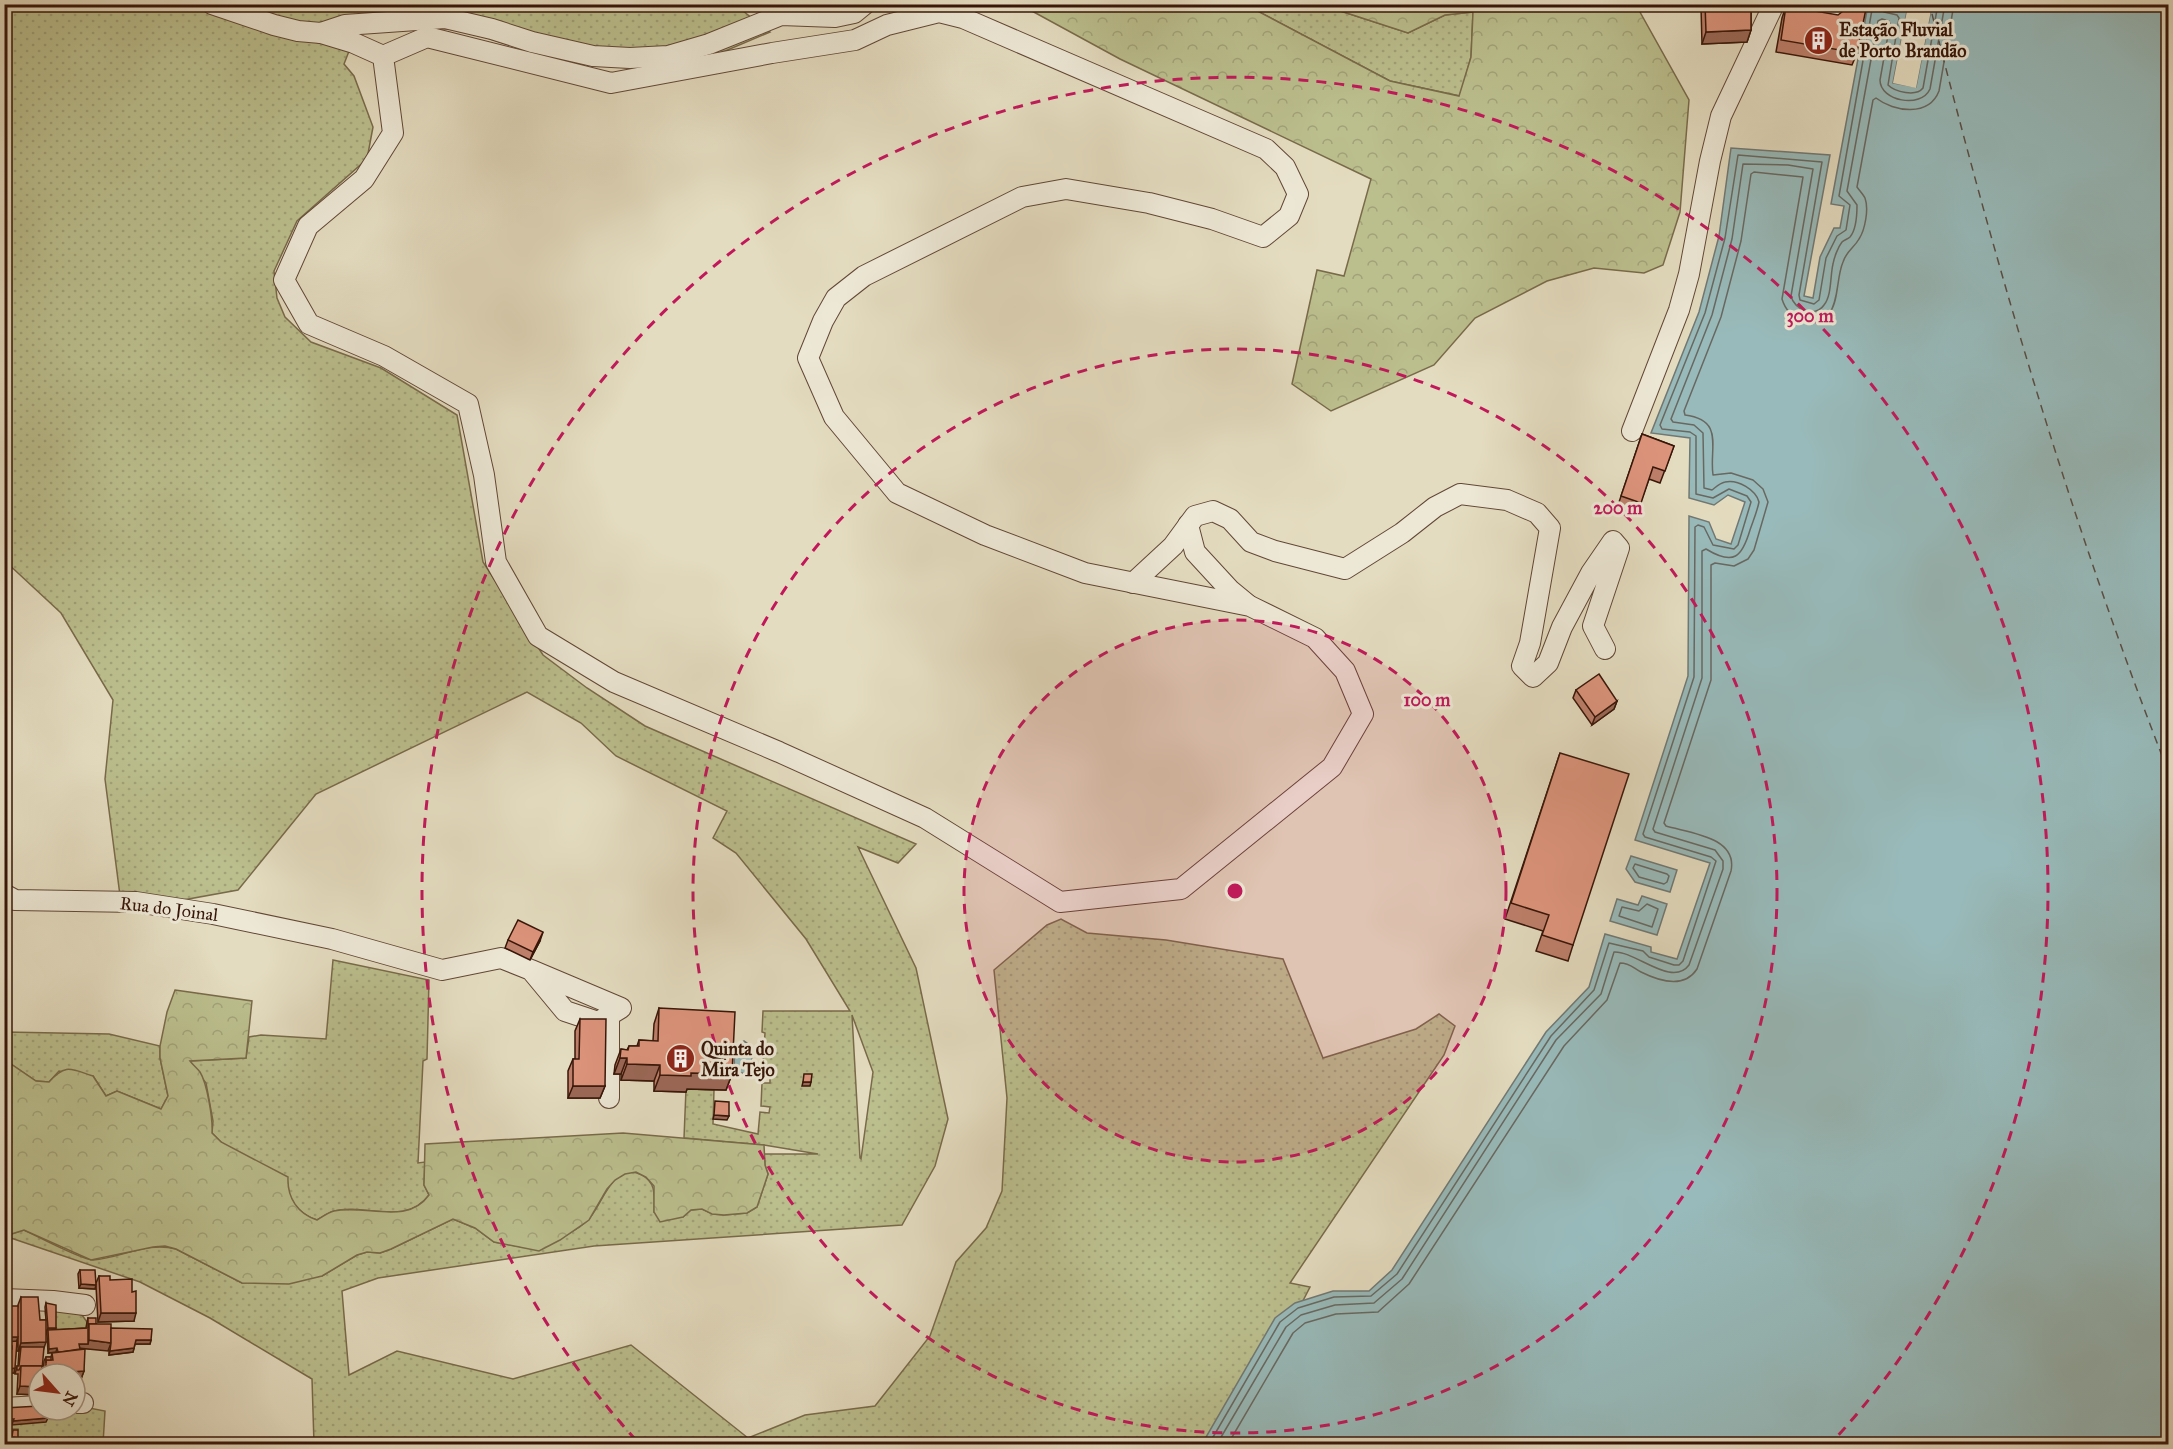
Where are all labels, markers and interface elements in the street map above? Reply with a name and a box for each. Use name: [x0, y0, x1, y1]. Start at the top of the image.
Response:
place label: Estação Fluvial de Porto Brandão: [1839, 19, 1966, 62]
building icon: Estação Fluvial de Porto Brandão: [1802, 24, 1834, 56]
text: 300 m: [1786, 305, 1834, 328]
text: 200 m: [1594, 497, 1643, 519]
text: 100 m: [1404, 689, 1451, 711]
centre of rings: [1225, 881, 1245, 901]
street label: Rua do Joinal: [118, 892, 220, 927]
place label: Quinta do Mira Tejo: [701, 1038, 775, 1082]
building icon: Quinta do Mira Tejo: [664, 1043, 696, 1075]
north arrow: [27, 1362, 87, 1422]
text: N: [58, 1388, 81, 1410]

